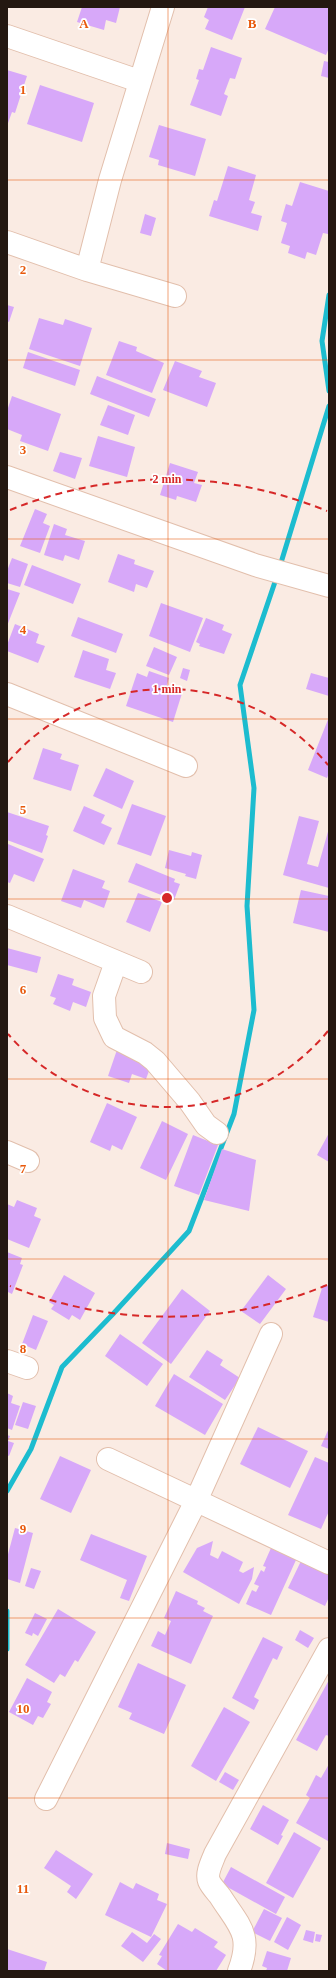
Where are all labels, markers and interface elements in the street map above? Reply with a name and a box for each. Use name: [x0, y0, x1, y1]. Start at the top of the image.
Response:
text: A: [79, 16, 89, 31]
text: B: [248, 16, 257, 31]
text: 1: [20, 82, 26, 97]
text: 2: [20, 262, 26, 277]
text: 3: [20, 442, 27, 457]
text: 2 min: [152, 472, 182, 486]
text: 4: [20, 622, 27, 637]
text: 1 min: [152, 682, 182, 696]
text: 5: [20, 802, 27, 817]
centre of rings: [160, 891, 174, 905]
text: 6: [20, 982, 27, 997]
text: 7: [20, 1161, 27, 1176]
text: 8: [20, 1341, 27, 1356]
text: 9: [20, 1521, 27, 1536]
text: 10: [17, 1701, 30, 1716]
text: 11: [17, 1881, 29, 1896]

